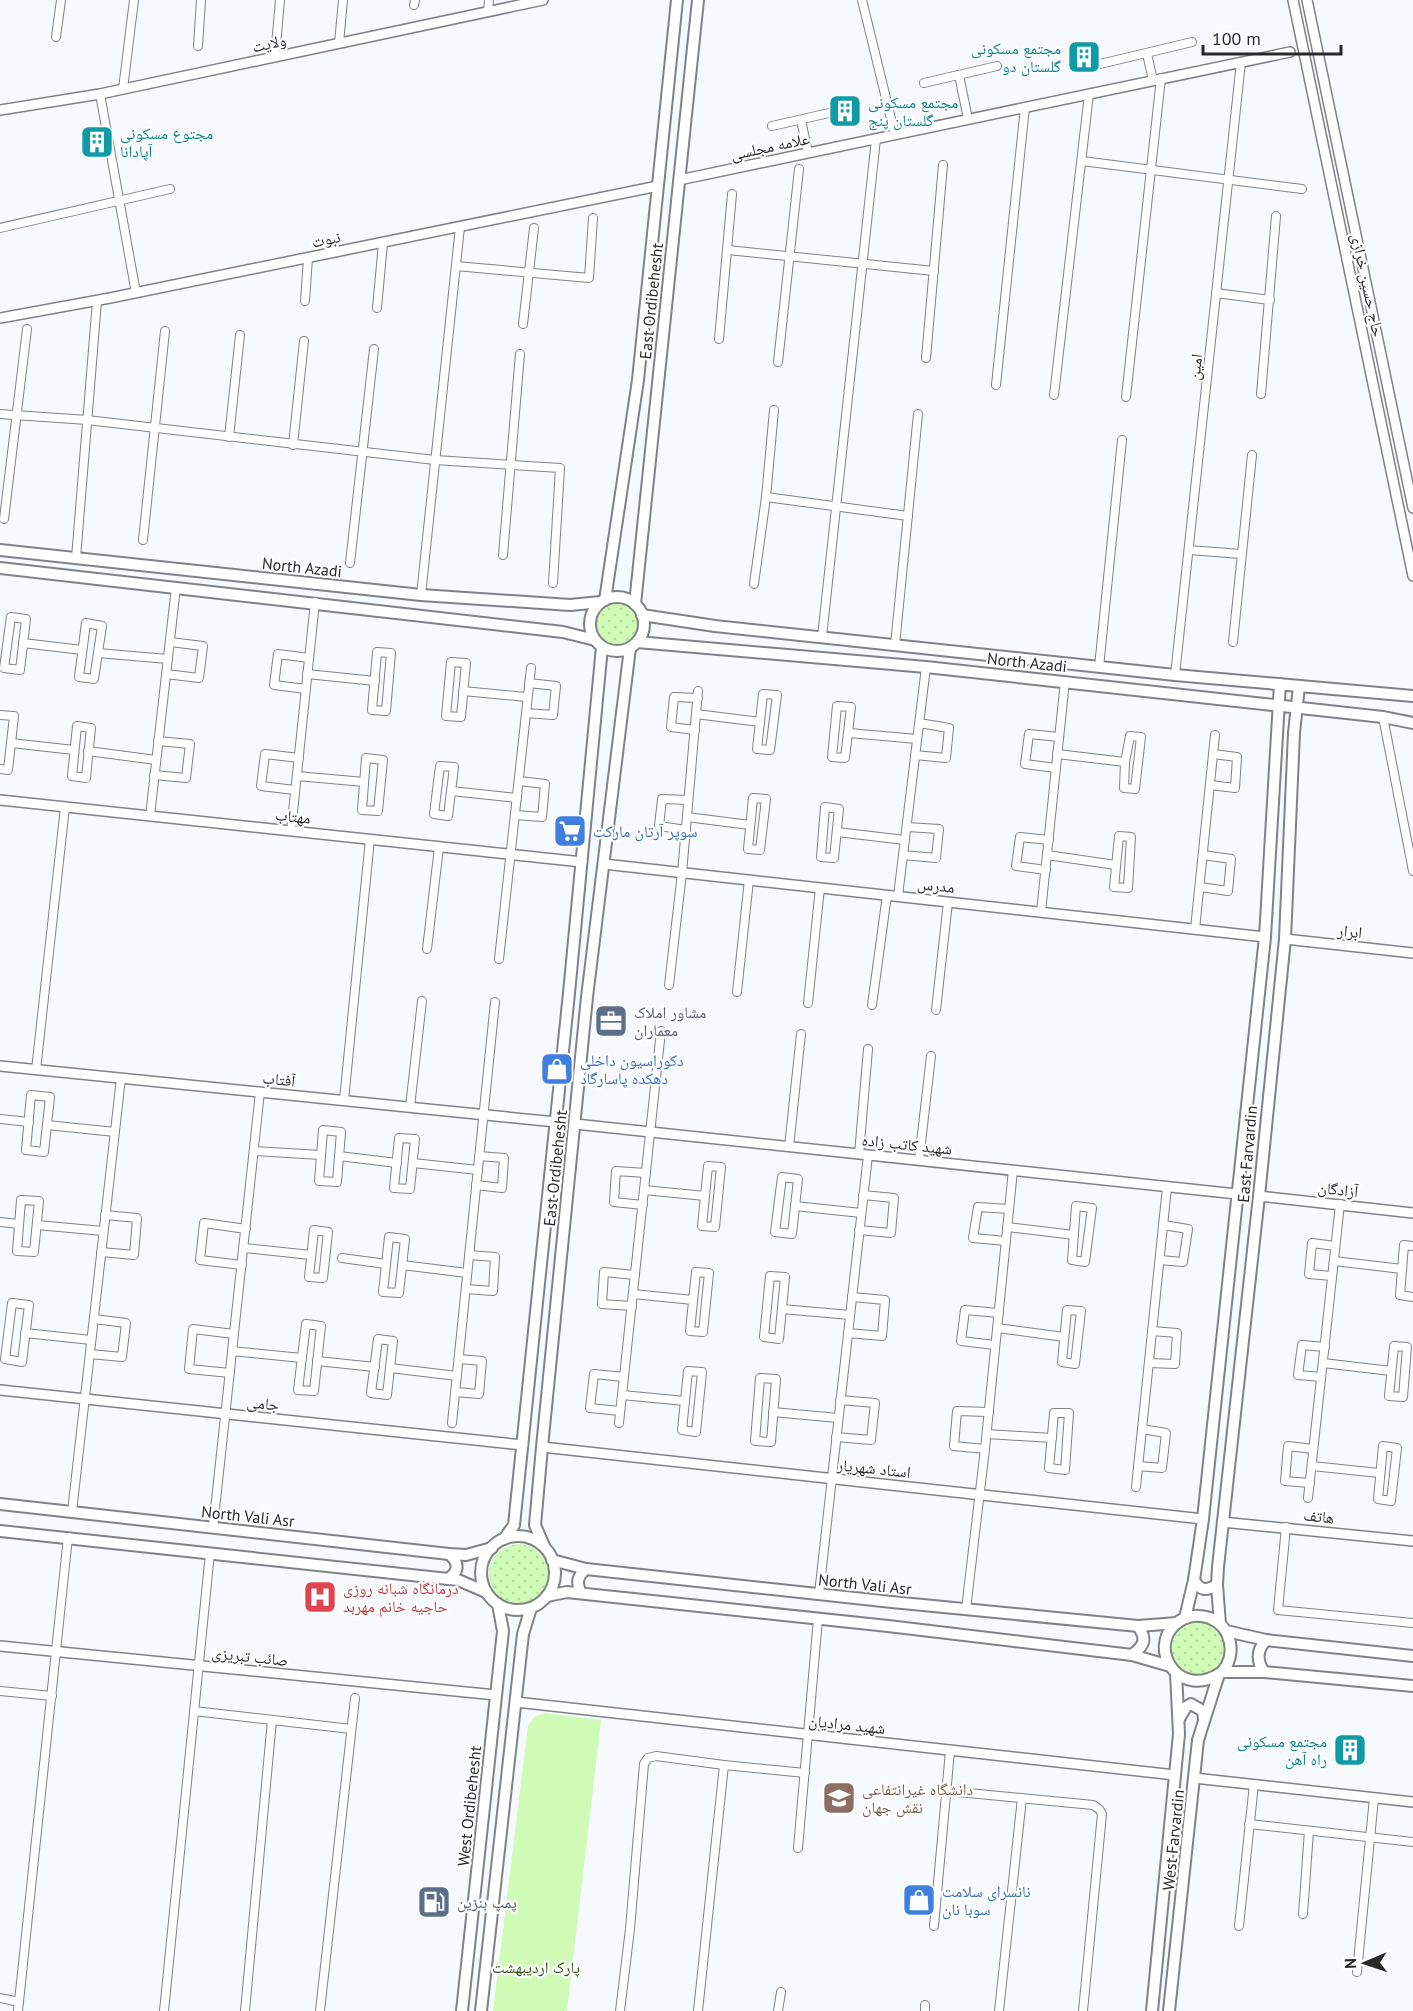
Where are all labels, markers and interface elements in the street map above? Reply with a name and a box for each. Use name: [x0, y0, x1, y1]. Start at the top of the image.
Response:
scale bar: [1203, 18, 1341, 56]
text: 100 m: [1212, 27, 1261, 50]
street label: ولایت: [250, 30, 288, 56]
place label: مجتمع مسکونی گلستان دو: [971, 38, 1061, 77]
building icon: مجتمع مسکونی گلستان دو: [1066, 39, 1102, 75]
place label: مجتمع مسکونی گلستان پنج: [868, 92, 958, 131]
building icon: مجتمع مسکونی گلستان پنج: [827, 93, 863, 129]
place label: مجتوع مسکونی آپادانا: [120, 123, 213, 161]
building icon: مجتوع مسکونی آپادانا: [79, 124, 115, 160]
street label: علامه مجلسی: [729, 128, 811, 165]
street label: نبوت: [310, 226, 342, 252]
street label: حاج حسین خرازی: [1346, 231, 1389, 339]
street label: East Ordibehesht: [635, 241, 667, 360]
street label: امین: [1184, 353, 1207, 381]
street label: North Azadi: [261, 553, 343, 581]
street label: North Azadi: [986, 648, 1068, 676]
street label: مهتاب: [274, 804, 312, 828]
supermarket icon: سوپر آرتان مارکت: [552, 813, 588, 849]
place label: سوپر آرتان مارکت: [593, 821, 698, 842]
street label: مدرس: [916, 873, 956, 898]
street label: ابرار: [1336, 920, 1363, 942]
place label: مشاور املاک معماران: [634, 1002, 706, 1041]
office icon: مشاور املاک معماران: [593, 1003, 629, 1039]
place label: دکوراسیون داخلی دهکده پاسارگاد: [580, 1050, 684, 1088]
shop icon: دکوراسیون داخلی دهکده پاسارگاد: [539, 1051, 575, 1087]
street label: آفتاب: [262, 1067, 297, 1091]
street label: East Farvardin: [1233, 1105, 1261, 1203]
street label: East Ordibehesht: [539, 1108, 571, 1227]
street label: شهید کاتب زاده: [861, 1129, 953, 1159]
street label: آزادگان: [1317, 1177, 1360, 1202]
street label: جامی: [246, 1391, 280, 1416]
street label: استاد شهریار: [835, 1454, 912, 1482]
street label: North Vali Asr: [200, 1501, 296, 1531]
street label: هاتف: [1303, 1504, 1335, 1528]
street label: North Vali Asr: [817, 1569, 913, 1599]
place label: درمانگاه شبانه‌ روزی حاجیه‌ خانم مهربد: [343, 1578, 459, 1617]
hospital icon: درمانگاه شبانه‌ روزی حاجیه‌ خانم مهربد: [302, 1579, 338, 1615]
street label: صائب تبریزی: [211, 1642, 289, 1671]
street label: شهید مرادیان: [807, 1710, 887, 1739]
place label: مجتمع مسکونی راه آهن: [1237, 1731, 1327, 1770]
building icon: مجتمع مسکونی راه آهن: [1332, 1732, 1368, 1768]
street label: West Ordibehesht: [453, 1744, 485, 1867]
place label: دانشگاه غیرانتفاعی نقش جهان: [862, 1779, 973, 1818]
school or university icon: دانشگاه غیرانتفاعی نقش جهان: [821, 1780, 857, 1816]
street label: West Farvardin: [1158, 1788, 1188, 1892]
place label: نانسرای سلامت سوبا نان: [942, 1881, 1031, 1920]
shop icon: نانسرای سلامت سوبا نان: [901, 1882, 937, 1918]
fuel station icon: پمپ بنزین: [416, 1884, 452, 1920]
place label: پمپ بنزین: [457, 1892, 517, 1913]
north arrow: [1335, 1933, 1395, 1993]
park label: پارک اردیبهشت: [492, 1957, 580, 1977]
text: N: [1340, 1958, 1360, 1969]

